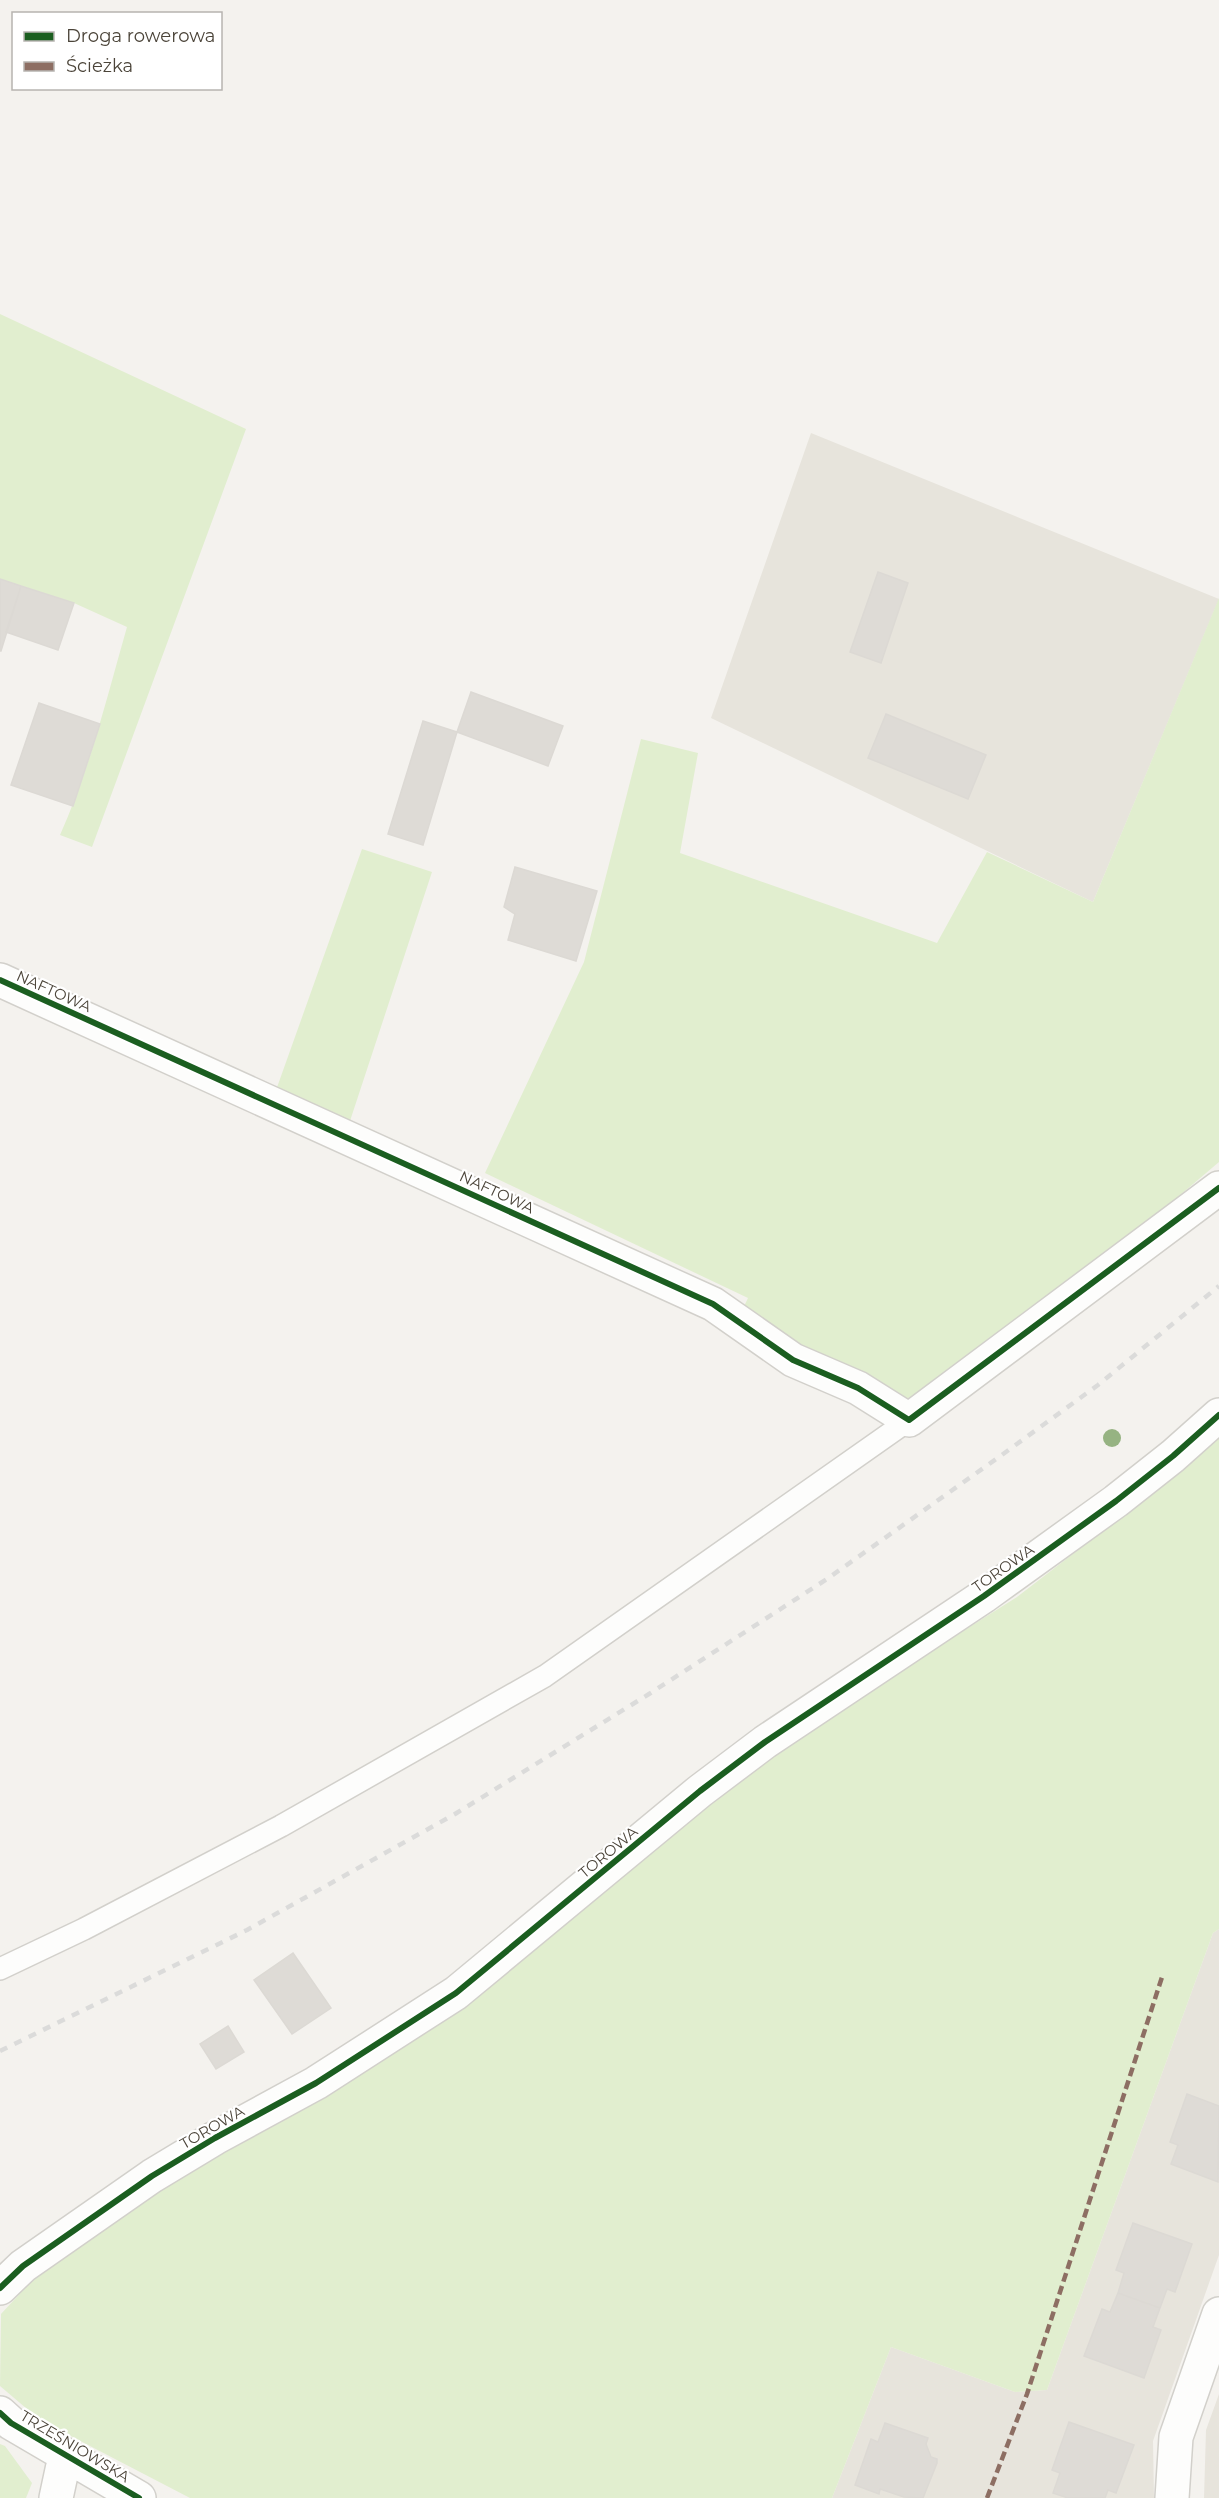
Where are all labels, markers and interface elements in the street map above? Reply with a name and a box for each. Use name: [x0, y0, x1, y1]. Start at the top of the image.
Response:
legend: [12, 12, 222, 90]
text: Droga rowerowa: [66, 25, 215, 47]
text: Ścieżka: [66, 55, 133, 77]
street label: NAFTOWA: [14, 966, 95, 1016]
street label: NAFTOWA: [457, 1166, 538, 1218]
street label: TOROWA: [968, 1540, 1038, 1596]
street label: TOROWA: [575, 1822, 641, 1882]
street label: TOROWA: [176, 2101, 248, 2153]
street label: TRZEŚNIOWSKA: [17, 2406, 133, 2486]

